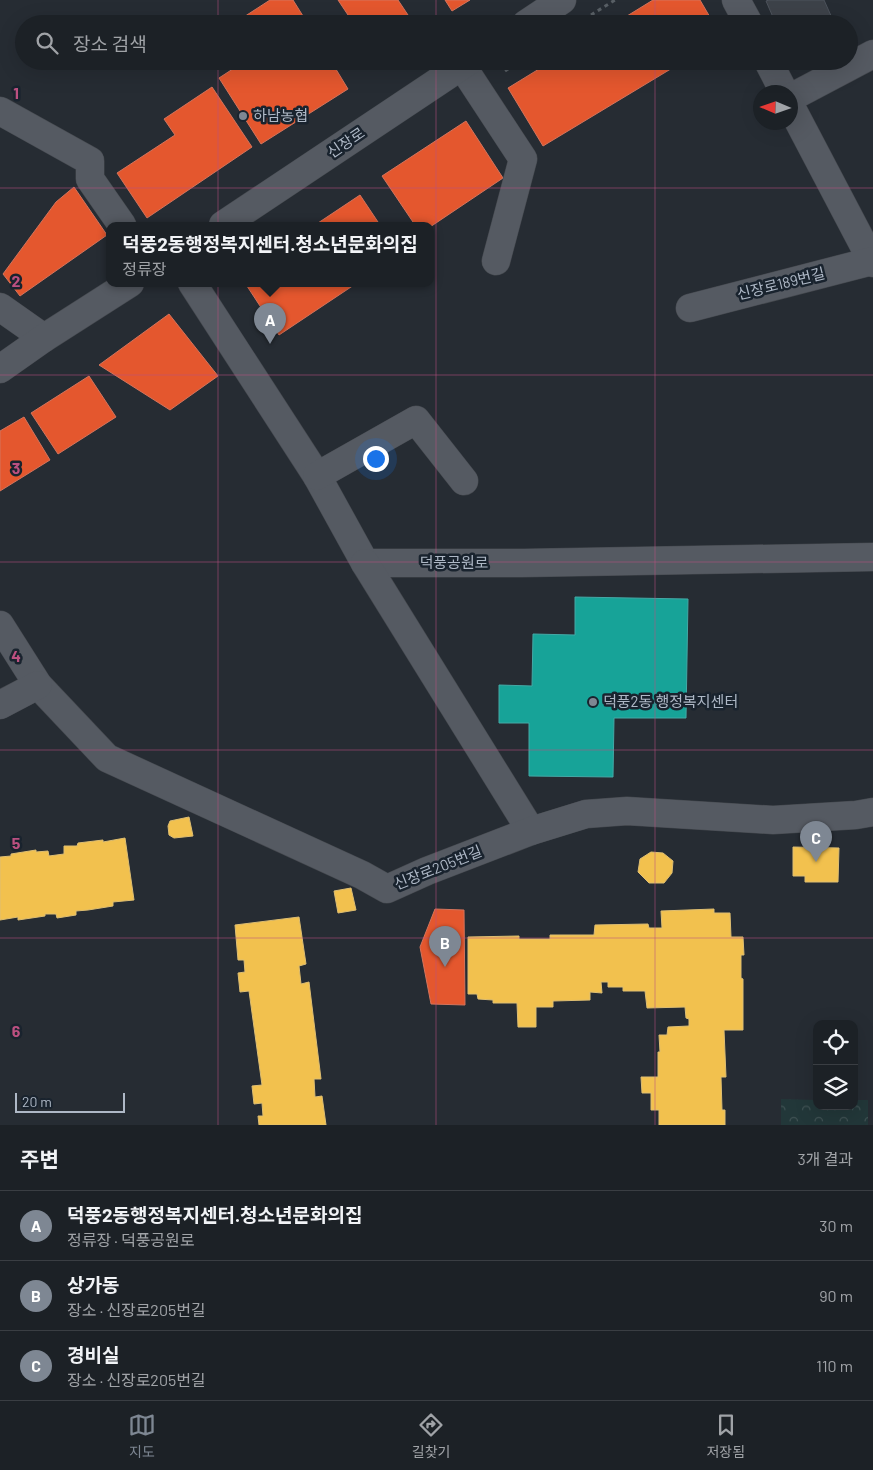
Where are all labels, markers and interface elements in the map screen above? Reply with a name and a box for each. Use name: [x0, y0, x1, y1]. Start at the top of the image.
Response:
search box: [15, 15, 858, 70]
icon: search: [33, 29, 61, 57]
text: 장소 검색: [73, 32, 147, 55]
text: 1: [13, 83, 19, 102]
north arrow: [753, 85, 798, 130]
place label: 하남농협: [253, 106, 308, 124]
marker: 하남농협: [237, 110, 249, 122]
street label: 신장로: [323, 123, 368, 161]
popup: [106, 222, 434, 287]
text: 덕풍2동행정복지센터.청소년문화의집: [122, 232, 418, 255]
text: 정류장: [122, 259, 166, 278]
street label: 신장로189번길: [735, 263, 827, 303]
text: 2: [12, 271, 21, 290]
pin: A: [254, 303, 286, 344]
your location: [363, 446, 389, 472]
text: 3: [12, 458, 20, 477]
street label: 덕풍공원로: [419, 553, 489, 571]
text: 4: [11, 646, 21, 665]
place label: 덕풍2동 행정복지센터: [603, 692, 738, 710]
marker: 덕풍2동 행정복지센터: [587, 696, 599, 708]
pin: C: [800, 821, 832, 862]
text: 5: [12, 833, 21, 852]
street label: 신장로205번길: [391, 841, 484, 893]
pin: B: [429, 926, 461, 967]
map controls: [813, 1020, 858, 1110]
button: locate: [813, 1020, 858, 1065]
text: 6: [12, 1021, 21, 1040]
button: layers: [813, 1065, 858, 1110]
scale bar: [15, 1090, 125, 1113]
text: 20 m: [22, 1093, 52, 1110]
text: 주변: [20, 1146, 59, 1171]
text: 3개 결과: [797, 1149, 853, 1168]
text: 덕풍2동행정복지센터.청소년문화의집: [67, 1203, 362, 1226]
text: A: [31, 1216, 41, 1235]
text: 30 m: [819, 1216, 853, 1235]
text: 정류장 · 덕풍공원로: [67, 1230, 195, 1249]
text: 상가동: [67, 1273, 119, 1296]
text: B: [31, 1286, 41, 1305]
text: 90 m: [819, 1286, 853, 1305]
text: 장소 · 신장로205번길: [67, 1300, 206, 1319]
text: 경비실: [67, 1343, 119, 1366]
text: C: [31, 1356, 41, 1375]
text: 110 m: [816, 1356, 853, 1375]
text: 장소 · 신장로205번길: [67, 1370, 206, 1389]
tab: 지도: [128, 1411, 156, 1461]
tab: 길찾기: [412, 1411, 451, 1461]
tab: 저장됨: [706, 1411, 745, 1461]

